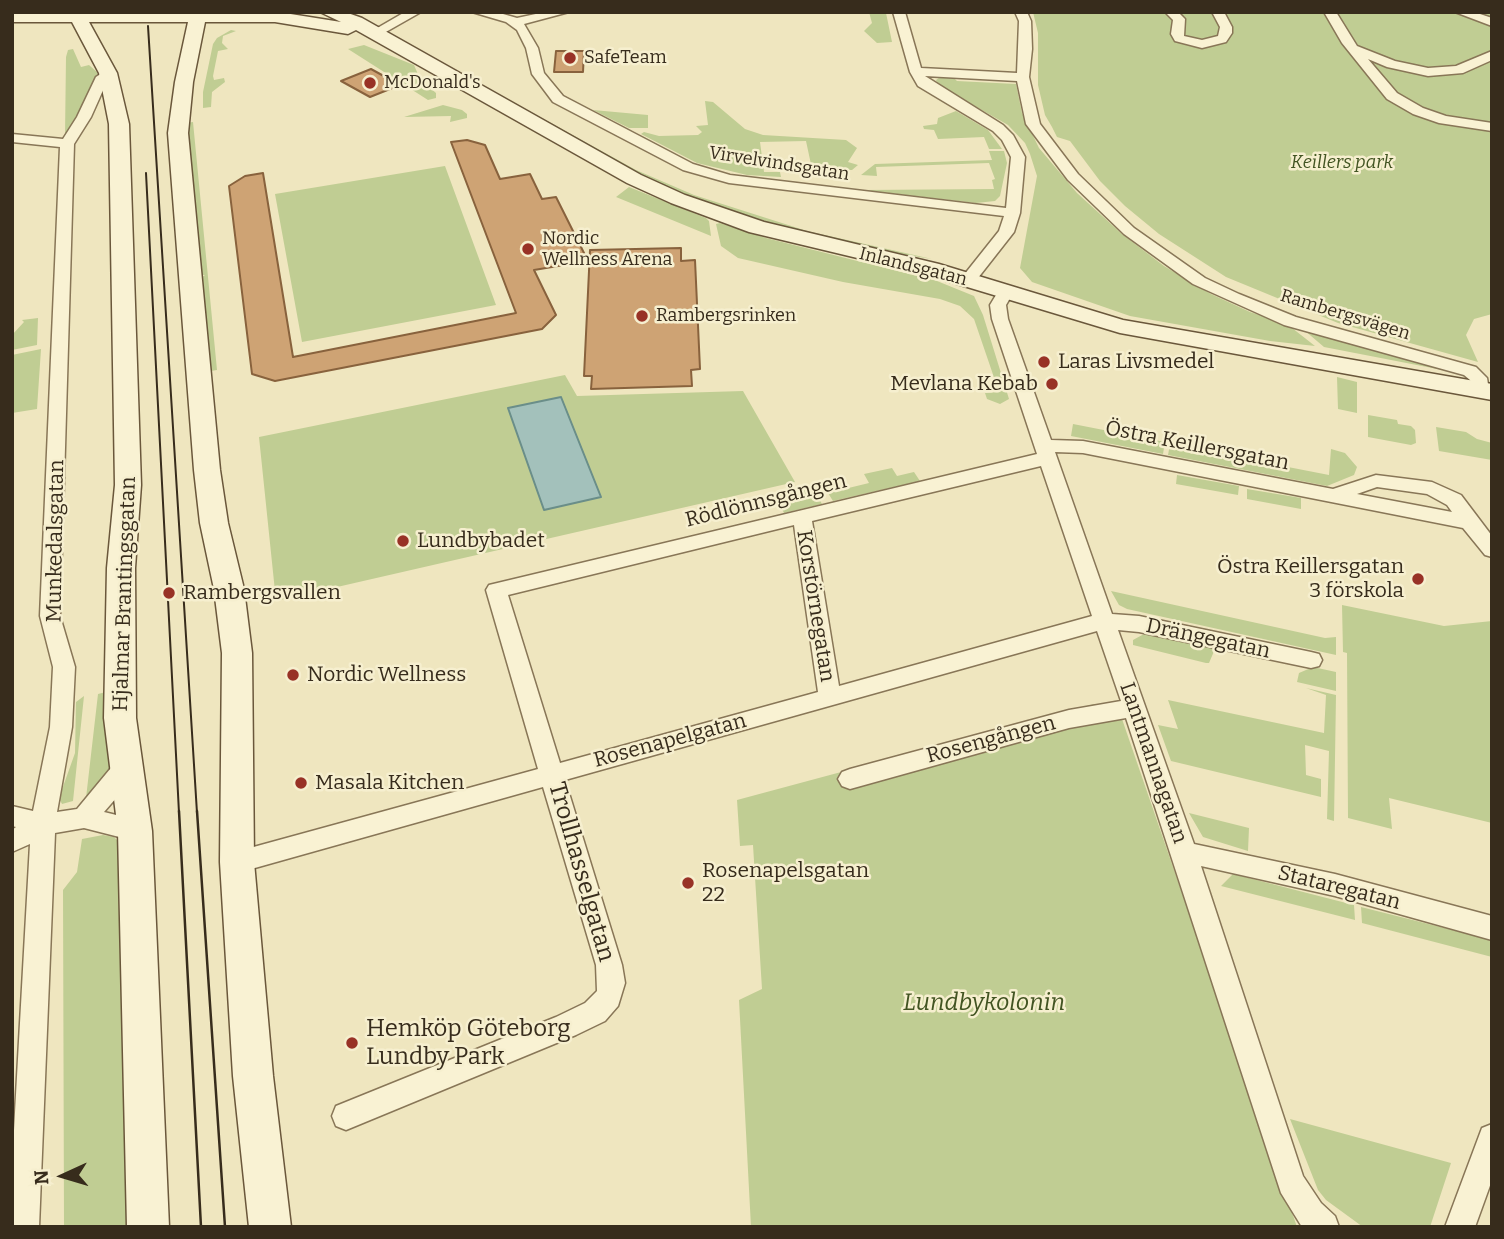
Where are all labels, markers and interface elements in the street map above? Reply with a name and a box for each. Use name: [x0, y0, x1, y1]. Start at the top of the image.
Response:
place label: SafeTeam: [584, 47, 667, 69]
marker: SafeTeam: [562, 50, 578, 66]
place label: McDonald's: [384, 72, 481, 94]
marker: McDonald's: [362, 75, 378, 91]
street label: Virvelvindsgatan: [707, 142, 851, 186]
park label: Keillers park: [1291, 152, 1393, 174]
place label: Nordic Wellness Arena: [542, 228, 672, 270]
marker: Nordic Wellness Arena: [520, 241, 536, 257]
street label: Inlandsgatan: [857, 243, 969, 291]
street label: Rambergsvägen: [1277, 285, 1413, 345]
place label: Rambergsrinken: [656, 305, 796, 327]
marker: Rambergsrinken: [634, 308, 650, 324]
place label: Laras Livsmedel: [1058, 349, 1214, 375]
marker: Laras Livsmedel: [1036, 354, 1052, 370]
place label: Mevlana Kebab: [890, 371, 1038, 397]
marker: Mevlana Kebab: [1044, 376, 1060, 392]
street label: Östra Keillersgatan: [1103, 416, 1291, 476]
street label: Munkedalsgatan: [42, 460, 70, 622]
street label: Rödlönnsgången: [683, 469, 849, 533]
street label: Hjalmar Brantingsgatan: [108, 476, 142, 712]
place label: Lundbybadet: [417, 528, 545, 554]
street label: Korstörnegatan: [791, 528, 839, 684]
marker: Lundbybadet: [395, 533, 411, 549]
place label: Östra Keillersgatan 3 förskola: [1217, 554, 1404, 604]
marker: Östra Keillersgatan 3 förskola: [1410, 571, 1426, 587]
place label: Rambergsvallen: [183, 580, 341, 606]
marker: Rambergsvallen: [161, 585, 177, 601]
street label: Drängegatan: [1144, 614, 1272, 664]
place label: Nordic Wellness: [307, 662, 466, 688]
marker: Nordic Wellness: [285, 667, 301, 683]
street label: Lantmannagatan: [1114, 679, 1192, 847]
street label: Rosenapelgatan: [591, 709, 749, 773]
street label: Rosengången: [924, 711, 1058, 769]
place label: Masala Kitchen: [315, 770, 464, 796]
marker: Masala Kitchen: [293, 775, 309, 791]
street label: Trollhasselgatan: [542, 779, 620, 965]
place label: Rosenapelsgatan 22: [702, 858, 869, 908]
street label: Stataregatan: [1275, 861, 1403, 915]
marker: Rosenapelsgatan 22: [680, 875, 696, 891]
park label: Lundbykolonin: [903, 989, 1065, 1017]
place label: Hemköp Göteborg Lundby Park: [366, 1015, 571, 1071]
marker: Hemköp Göteborg Lundby Park: [344, 1035, 360, 1051]
north arrow: [28, 1141, 98, 1211]
text: N: [30, 1169, 54, 1186]

